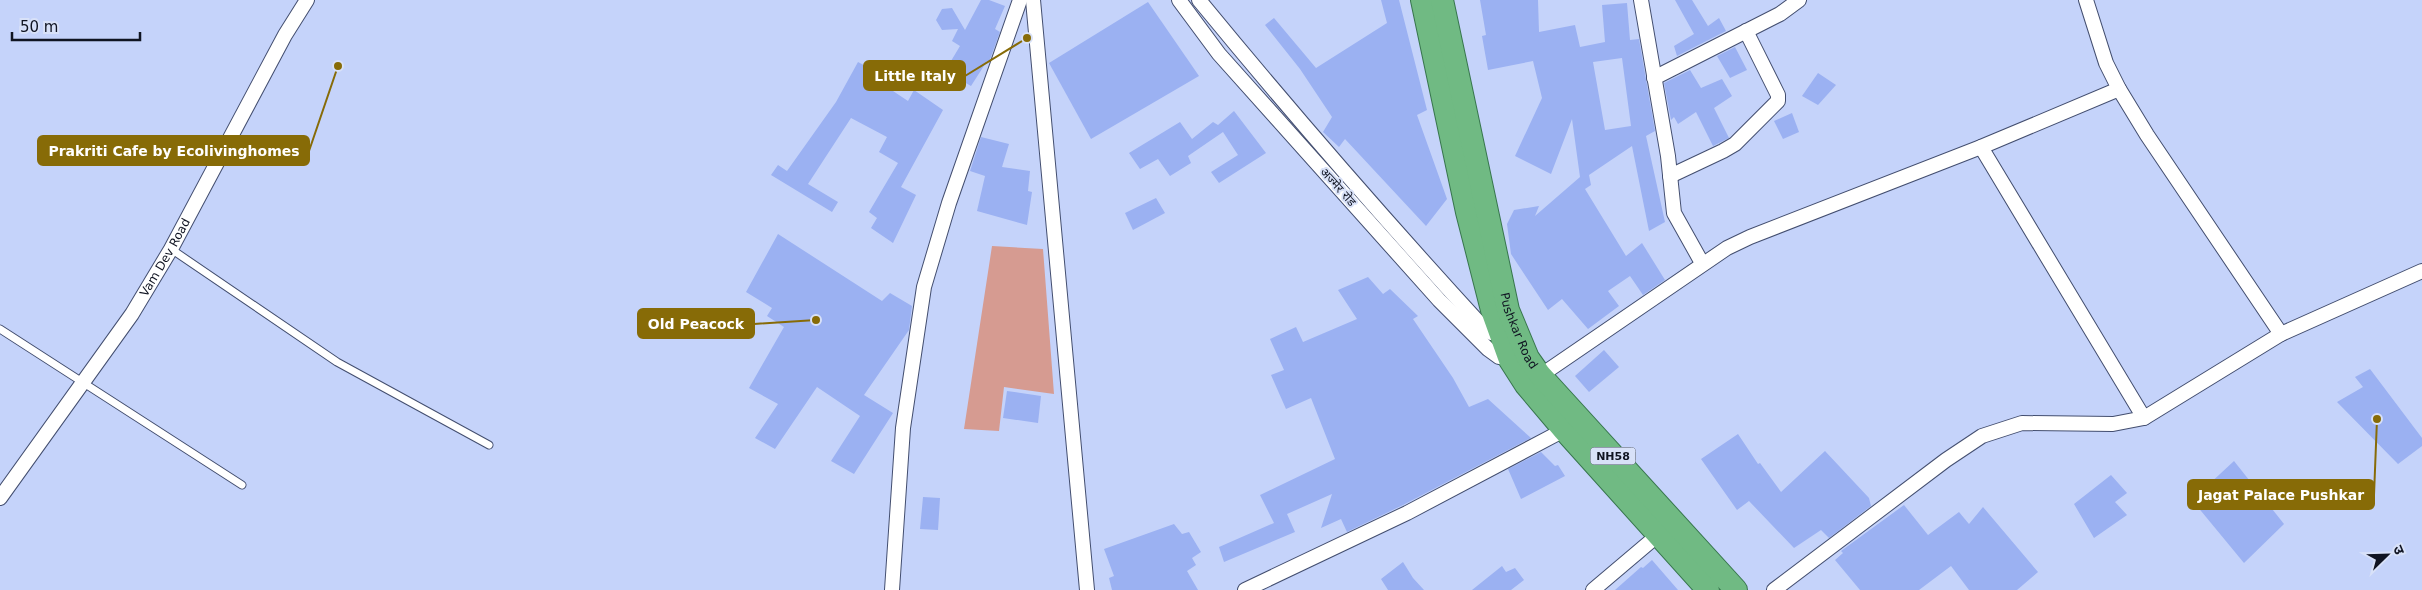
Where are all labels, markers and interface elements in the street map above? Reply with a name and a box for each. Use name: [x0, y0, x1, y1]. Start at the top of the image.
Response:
scale bar: [12, 10, 140, 42]
text: 50 m: [20, 18, 58, 36]
callout: Little Italy: [864, 61, 965, 90]
text: Little Italy: [874, 68, 956, 84]
callout: Prakriti Cafe by Ecolivinghomes: [38, 136, 309, 165]
text: Prakriti Cafe by Ecolivinghomes: [48, 143, 300, 159]
street label: अज्मेर रोड: [1317, 164, 1360, 209]
street label: Vam Dev Road: [137, 216, 193, 299]
street label: Pushkar Road: [1497, 291, 1541, 372]
callout: Old Peacock: [638, 309, 754, 338]
text: Old Peacock: [648, 316, 745, 332]
road number: NH58: [1590, 448, 1636, 464]
callout: Jagat Palace Pushkar: [2188, 480, 2374, 509]
text: Jagat Palace Pushkar: [2197, 487, 2364, 503]
north arrow: [2362, 530, 2412, 580]
text: उ: [2390, 543, 2408, 558]

